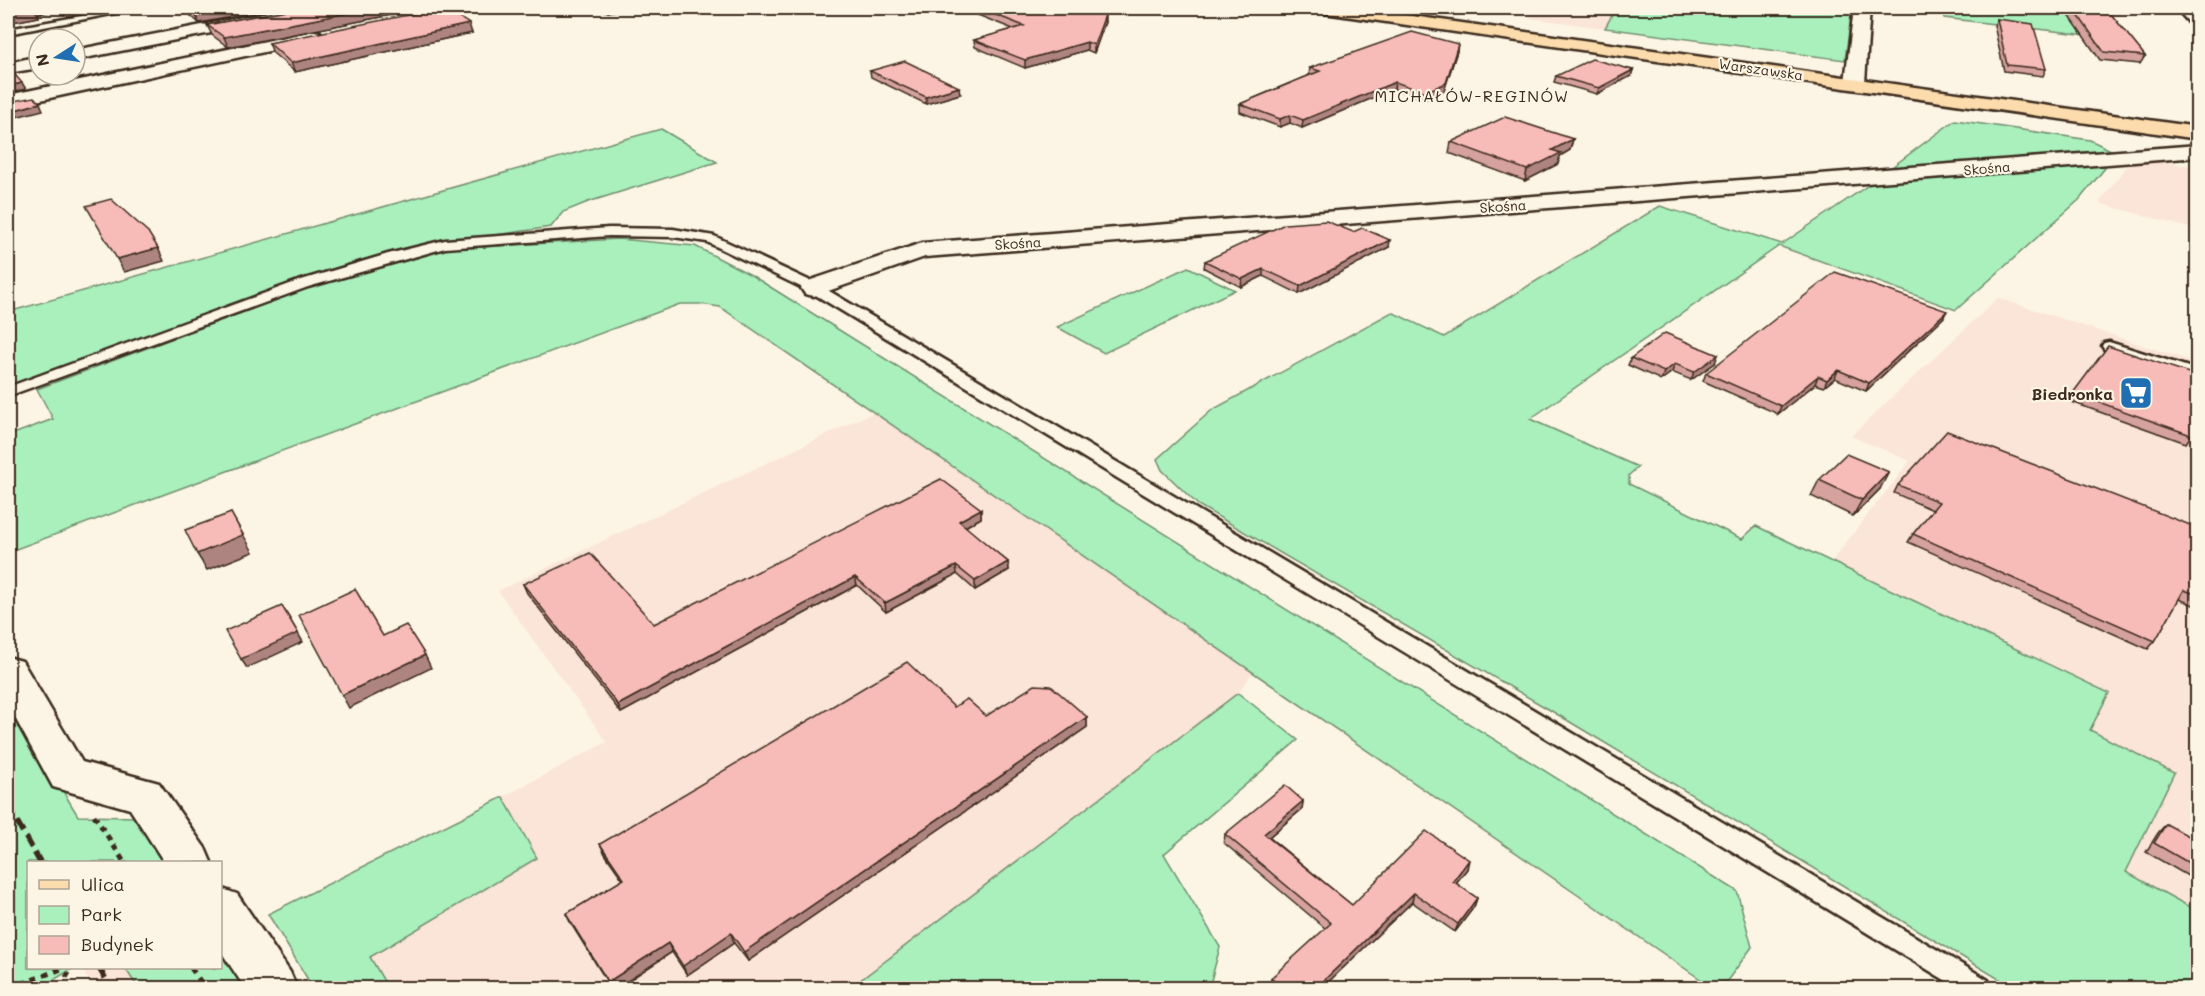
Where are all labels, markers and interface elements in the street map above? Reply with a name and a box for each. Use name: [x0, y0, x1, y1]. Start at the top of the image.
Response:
north arrow: [27, 27, 87, 87]
text: N: [30, 52, 53, 68]
street label: Warszawska: [1717, 54, 1805, 84]
district label: MICHAŁÓW-REGINÓW: [1374, 85, 1570, 106]
street label: Skośna: [1963, 156, 2011, 180]
street label: Skośna: [1479, 195, 1527, 217]
street label: Skośna: [994, 232, 1042, 254]
supermarket icon: Biedronka: [2118, 375, 2154, 411]
place label: Biedronka: [2031, 383, 2113, 404]
legend: [27, 861, 222, 969]
text: Ulica: [81, 872, 125, 896]
text: Park: [81, 902, 122, 926]
text: Budynek: [81, 932, 154, 956]

